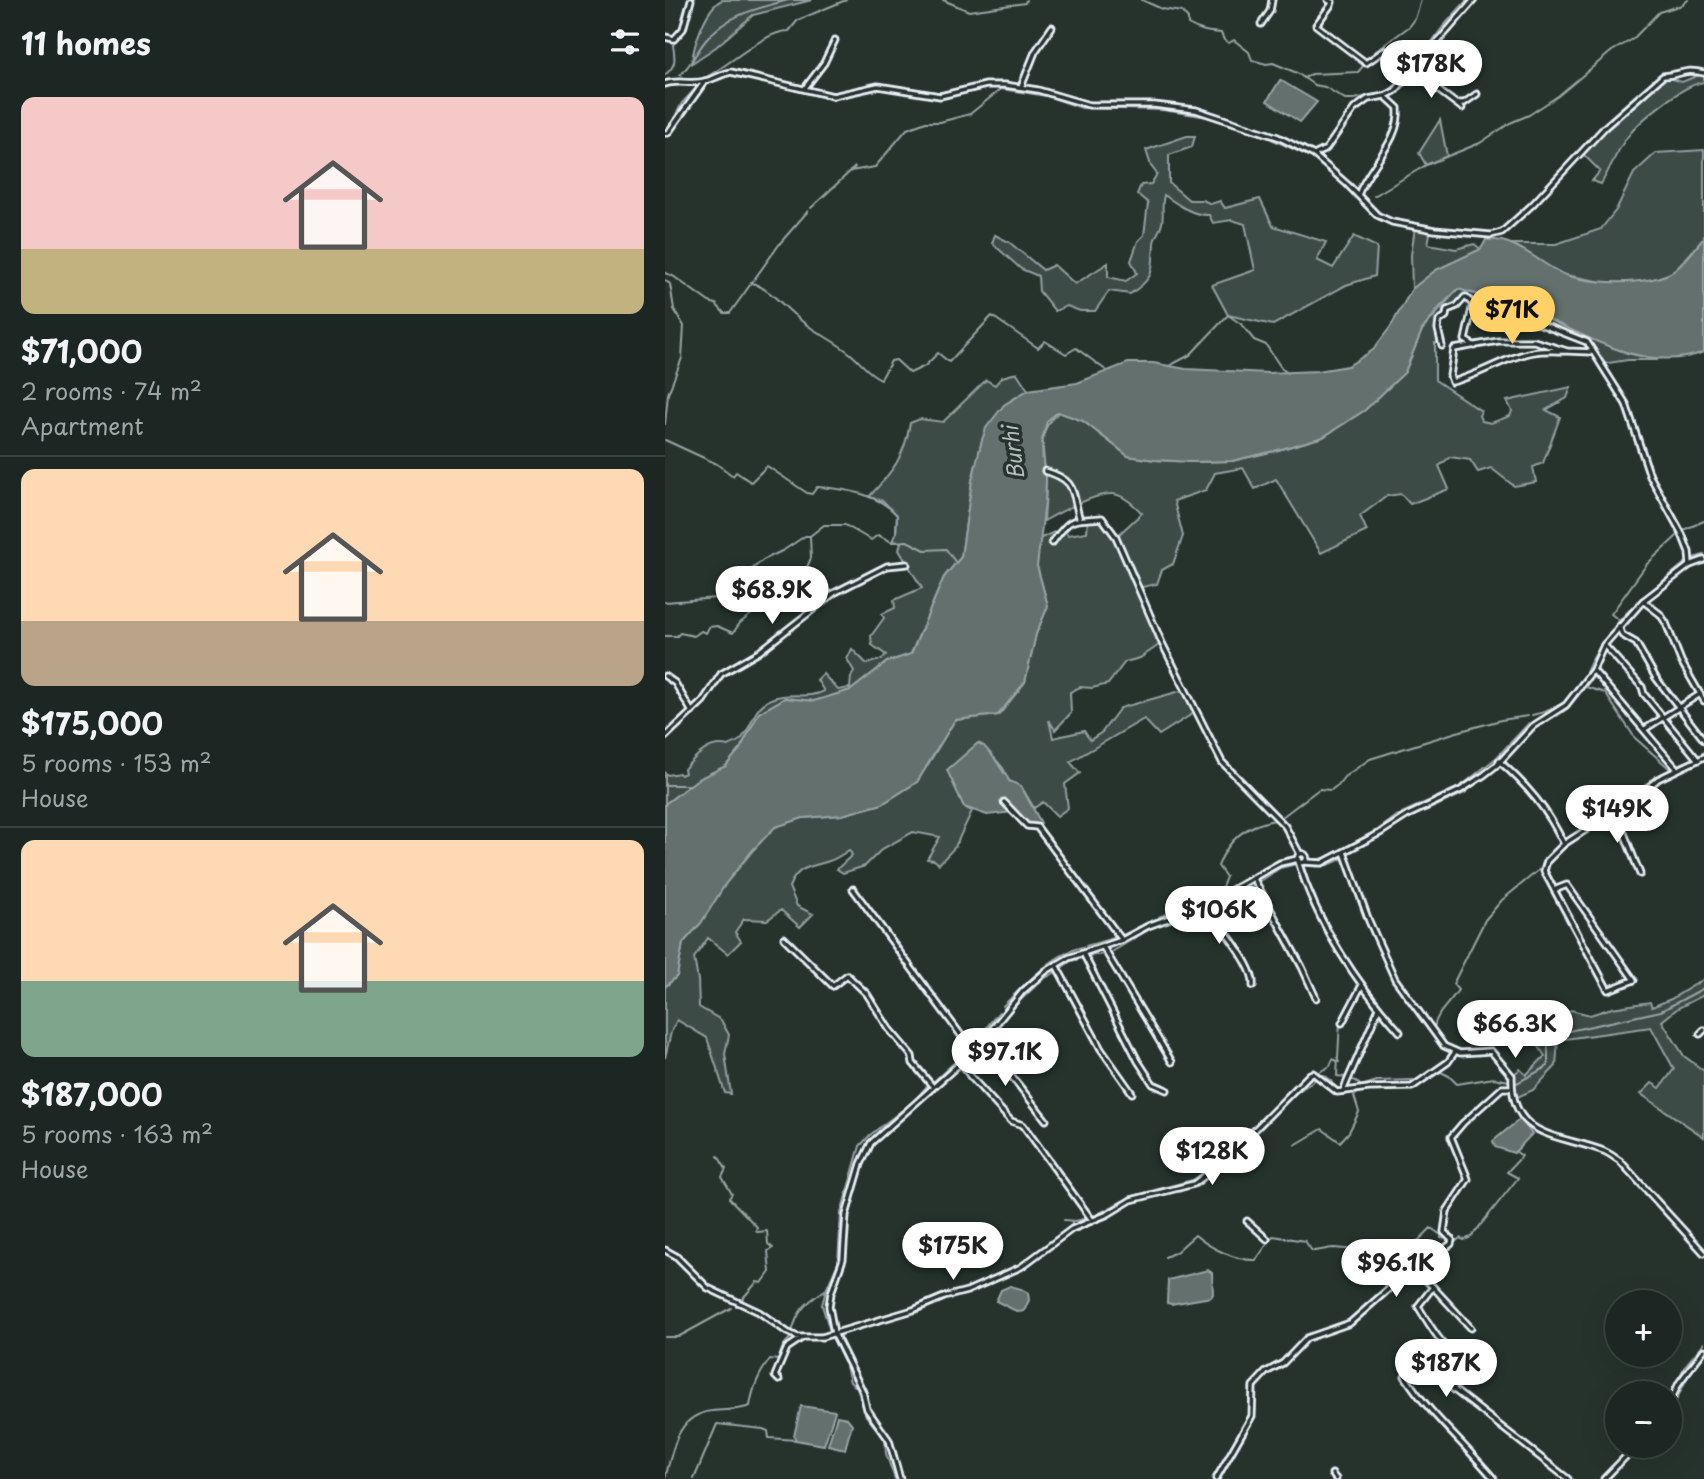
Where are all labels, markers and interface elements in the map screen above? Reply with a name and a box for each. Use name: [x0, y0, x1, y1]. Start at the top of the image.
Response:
text: 11 homes: [21, 20, 151, 65]
icon: filters: [606, 23, 644, 61]
pin: $178K: [1382, 41, 1480, 100]
text: $178K: [1396, 45, 1466, 80]
icon: home: [270, 142, 396, 268]
pin: $71K: [1471, 286, 1553, 346]
text: $71K: [1485, 291, 1539, 326]
text: $71,000: [21, 328, 142, 373]
text: 2 rooms · 74 m²: [21, 373, 202, 408]
text: Apartment: [21, 408, 144, 443]
water label: Burhi: [992, 421, 1031, 482]
icon: home: [270, 514, 396, 640]
pin: $68.9K: [715, 566, 829, 626]
text: $68.9K: [732, 571, 812, 606]
text: $175,000: [21, 700, 163, 745]
text: 5 rooms · 153 m²: [21, 745, 212, 780]
text: House: [21, 780, 88, 815]
pin: $149K: [1568, 786, 1666, 845]
text: $149K: [1582, 790, 1652, 825]
icon: home: [270, 885, 396, 1011]
pin: $106K: [1170, 886, 1268, 946]
text: $106K: [1181, 891, 1257, 926]
pin: $66.3K: [1458, 1000, 1572, 1060]
text: $66.3K: [1473, 1005, 1557, 1040]
pin: $97.1K: [948, 1028, 1062, 1088]
text: $97.1K: [968, 1033, 1042, 1068]
text: $187,000: [21, 1071, 163, 1116]
text: 5 rooms · 163 m²: [21, 1116, 213, 1151]
pin: $128K: [1163, 1128, 1261, 1187]
text: $128K: [1176, 1132, 1248, 1167]
text: House: [21, 1151, 88, 1186]
pin: $175K: [904, 1222, 1002, 1282]
text: $175K: [918, 1227, 988, 1262]
pin: $96.1K: [1339, 1240, 1453, 1299]
text: $96.1K: [1357, 1244, 1435, 1279]
map controls: [1605, 1290, 1682, 1458]
button: +: [1605, 1290, 1682, 1367]
pin: $187K: [1397, 1340, 1495, 1399]
text: $187K: [1411, 1344, 1481, 1379]
button: −: [1605, 1381, 1682, 1458]

